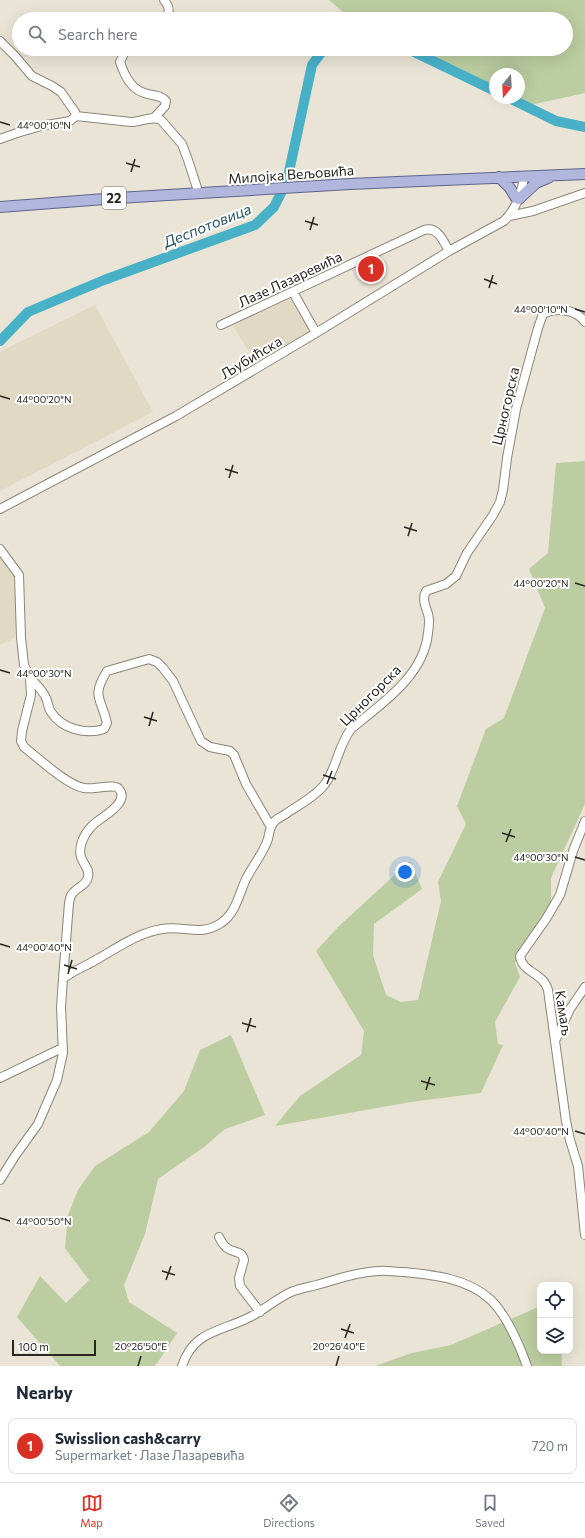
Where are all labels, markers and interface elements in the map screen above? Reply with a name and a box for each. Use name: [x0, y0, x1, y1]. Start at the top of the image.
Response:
search box: [12, 12, 573, 56]
icon: search: [26, 23, 48, 45]
text: Search here: [58, 25, 137, 43]
north arrow: [489, 68, 525, 104]
text: 44°00'10"N: [17, 119, 71, 131]
street label: Милојка Вељовића: [227, 161, 355, 187]
road number: 22: [102, 187, 126, 209]
water label: Деспотовица: [158, 199, 254, 252]
street label: Лазе Лазаревића: [235, 247, 345, 311]
pin: 1: [358, 254, 384, 284]
text: 44°00'10"N: [514, 303, 568, 315]
street label: Љубићска: [217, 332, 285, 382]
street label: Црногорска: [488, 365, 522, 447]
text: 44°00'20"N: [16, 393, 72, 405]
text: 44°00'20"N: [513, 577, 569, 589]
street label: Црногорска: [336, 661, 404, 729]
text: 44°00'30"N: [16, 667, 72, 679]
text: 44°00'30"N: [513, 851, 569, 863]
your location: [395, 862, 415, 882]
text: 44°00'40"N: [16, 941, 72, 953]
street label: Камаљ: [552, 989, 576, 1037]
text: 44°00'40"N: [513, 1125, 569, 1137]
text: 44°00'50"N: [16, 1215, 72, 1227]
map controls: [537, 1282, 573, 1354]
button: locate: [537, 1282, 573, 1318]
button: layers: [537, 1318, 573, 1354]
scale bar: [12, 1338, 96, 1357]
text: 100 m: [18, 1340, 49, 1353]
text: 20°26'50"E: [115, 1340, 167, 1352]
text: 20°26'40"E: [313, 1340, 365, 1352]
text: Nearby: [16, 1382, 73, 1403]
text: Swisslion cash&carry: [55, 1429, 201, 1447]
text: 1: [27, 1438, 33, 1454]
text: 720 m: [532, 1438, 568, 1454]
text: Supermarket · Лазе Лазаревића: [55, 1447, 245, 1463]
tab: Map: [80, 1492, 103, 1529]
tab: Directions: [263, 1492, 315, 1529]
tab: Saved: [475, 1492, 505, 1529]

